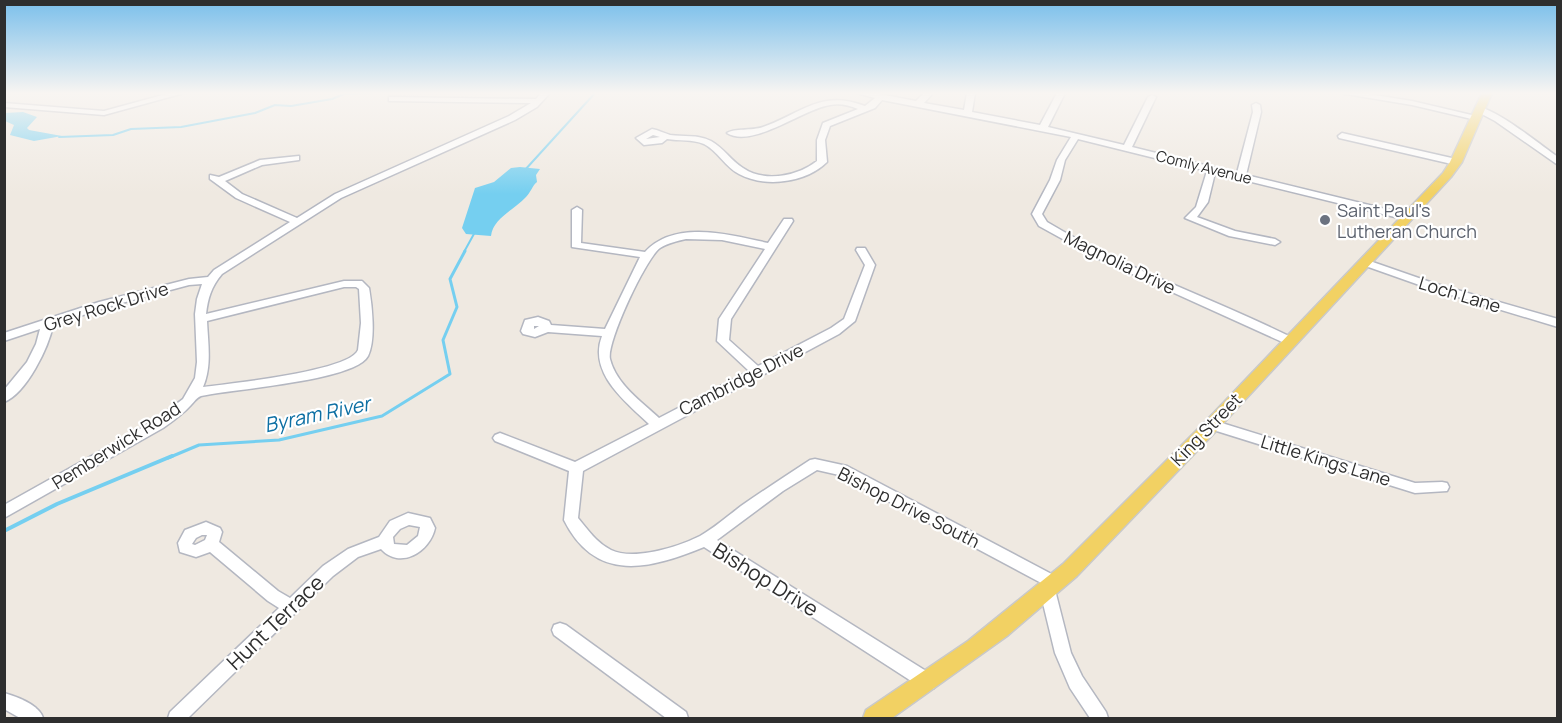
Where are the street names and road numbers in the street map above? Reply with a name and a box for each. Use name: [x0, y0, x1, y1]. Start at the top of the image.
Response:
street label: Comly Avenue: [1154, 145, 1254, 189]
street label: Magnolia Drive: [1060, 225, 1180, 299]
street label: Loch Lane: [1416, 270, 1504, 318]
street label: Grey Rock Drive: [41, 276, 171, 336]
street label: Cambridge Drive: [675, 337, 807, 421]
street label: King Street: [1165, 387, 1247, 471]
street label: Pemberwick Road: [47, 396, 185, 494]
street label: Little Kings Lane: [1258, 429, 1394, 491]
street label: Bishop Drive South: [834, 461, 984, 553]
street label: Bishop Drive: [708, 535, 824, 623]
street label: Hunt Terrace: [220, 569, 330, 675]

